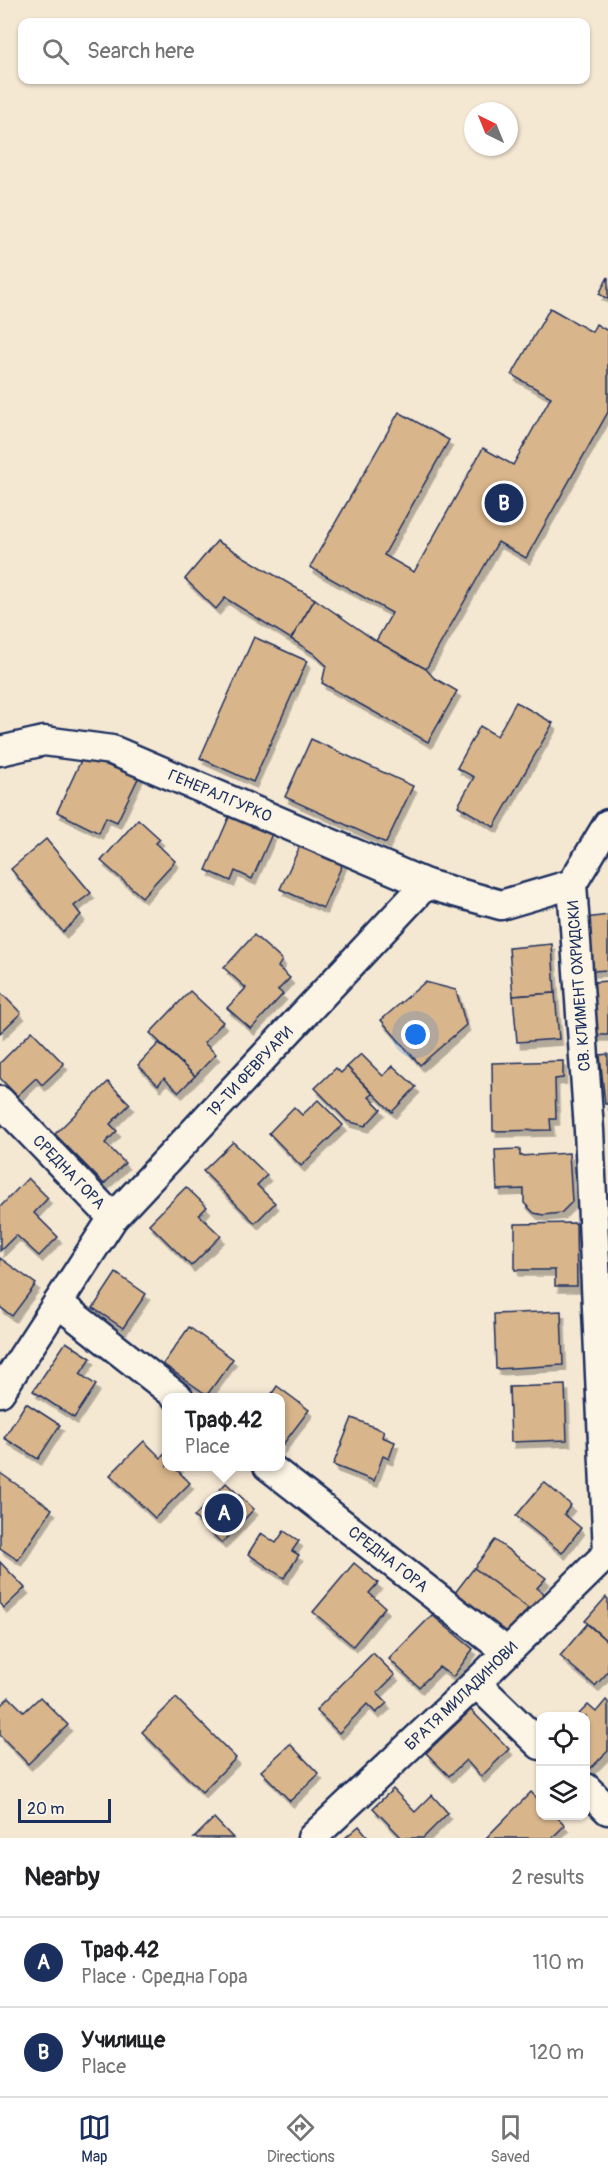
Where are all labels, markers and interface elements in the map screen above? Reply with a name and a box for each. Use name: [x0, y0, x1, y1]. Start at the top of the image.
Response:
search box: [18, 18, 590, 84]
icon: search: [39, 35, 72, 68]
text: Search here: [87, 37, 194, 65]
north arrow: [464, 102, 518, 156]
pin: B: [484, 480, 524, 526]
street label: ГЕНЕРАЛ ГУРКО: [165, 765, 275, 827]
street label: СВ. КЛИМЕНТ ОХРИДСКИ: [563, 900, 595, 1072]
your location: [401, 1020, 430, 1049]
street label: 19-ТИ ФЕВРУАРИ: [203, 1022, 298, 1121]
street label: СРЕДНА ГОРА: [28, 1131, 109, 1214]
popup: [162, 1393, 285, 1471]
text: Траф.42: [184, 1406, 263, 1434]
text: Place: [184, 1434, 230, 1459]
pin: A: [204, 1490, 244, 1536]
street label: СРЕДНА ГОРА: [344, 1522, 432, 1597]
street label: БРАТЯ МИЛАДИНОВИ: [401, 1637, 522, 1755]
map controls: [536, 1712, 590, 1820]
button: locate: [536, 1712, 590, 1766]
button: layers: [536, 1766, 590, 1820]
scale bar: [18, 1796, 111, 1824]
text: 20 m: [27, 1799, 65, 1819]
text: Nearby: [24, 1861, 100, 1893]
text: 2 results: [512, 1865, 584, 1890]
text: Траф.42: [81, 1936, 159, 1964]
text: A: [37, 1950, 50, 1975]
text: 110 m: [533, 1950, 584, 1975]
text: Place · Средна Гора: [81, 1964, 248, 1989]
text: Училище: [81, 2026, 165, 2054]
text: B: [38, 2040, 49, 2065]
text: 120 m: [529, 2040, 584, 2065]
text: Place: [81, 2054, 126, 2079]
tab: Map: [78, 2111, 111, 2167]
tab: Directions: [267, 2111, 335, 2167]
tab: Saved: [490, 2111, 530, 2167]

